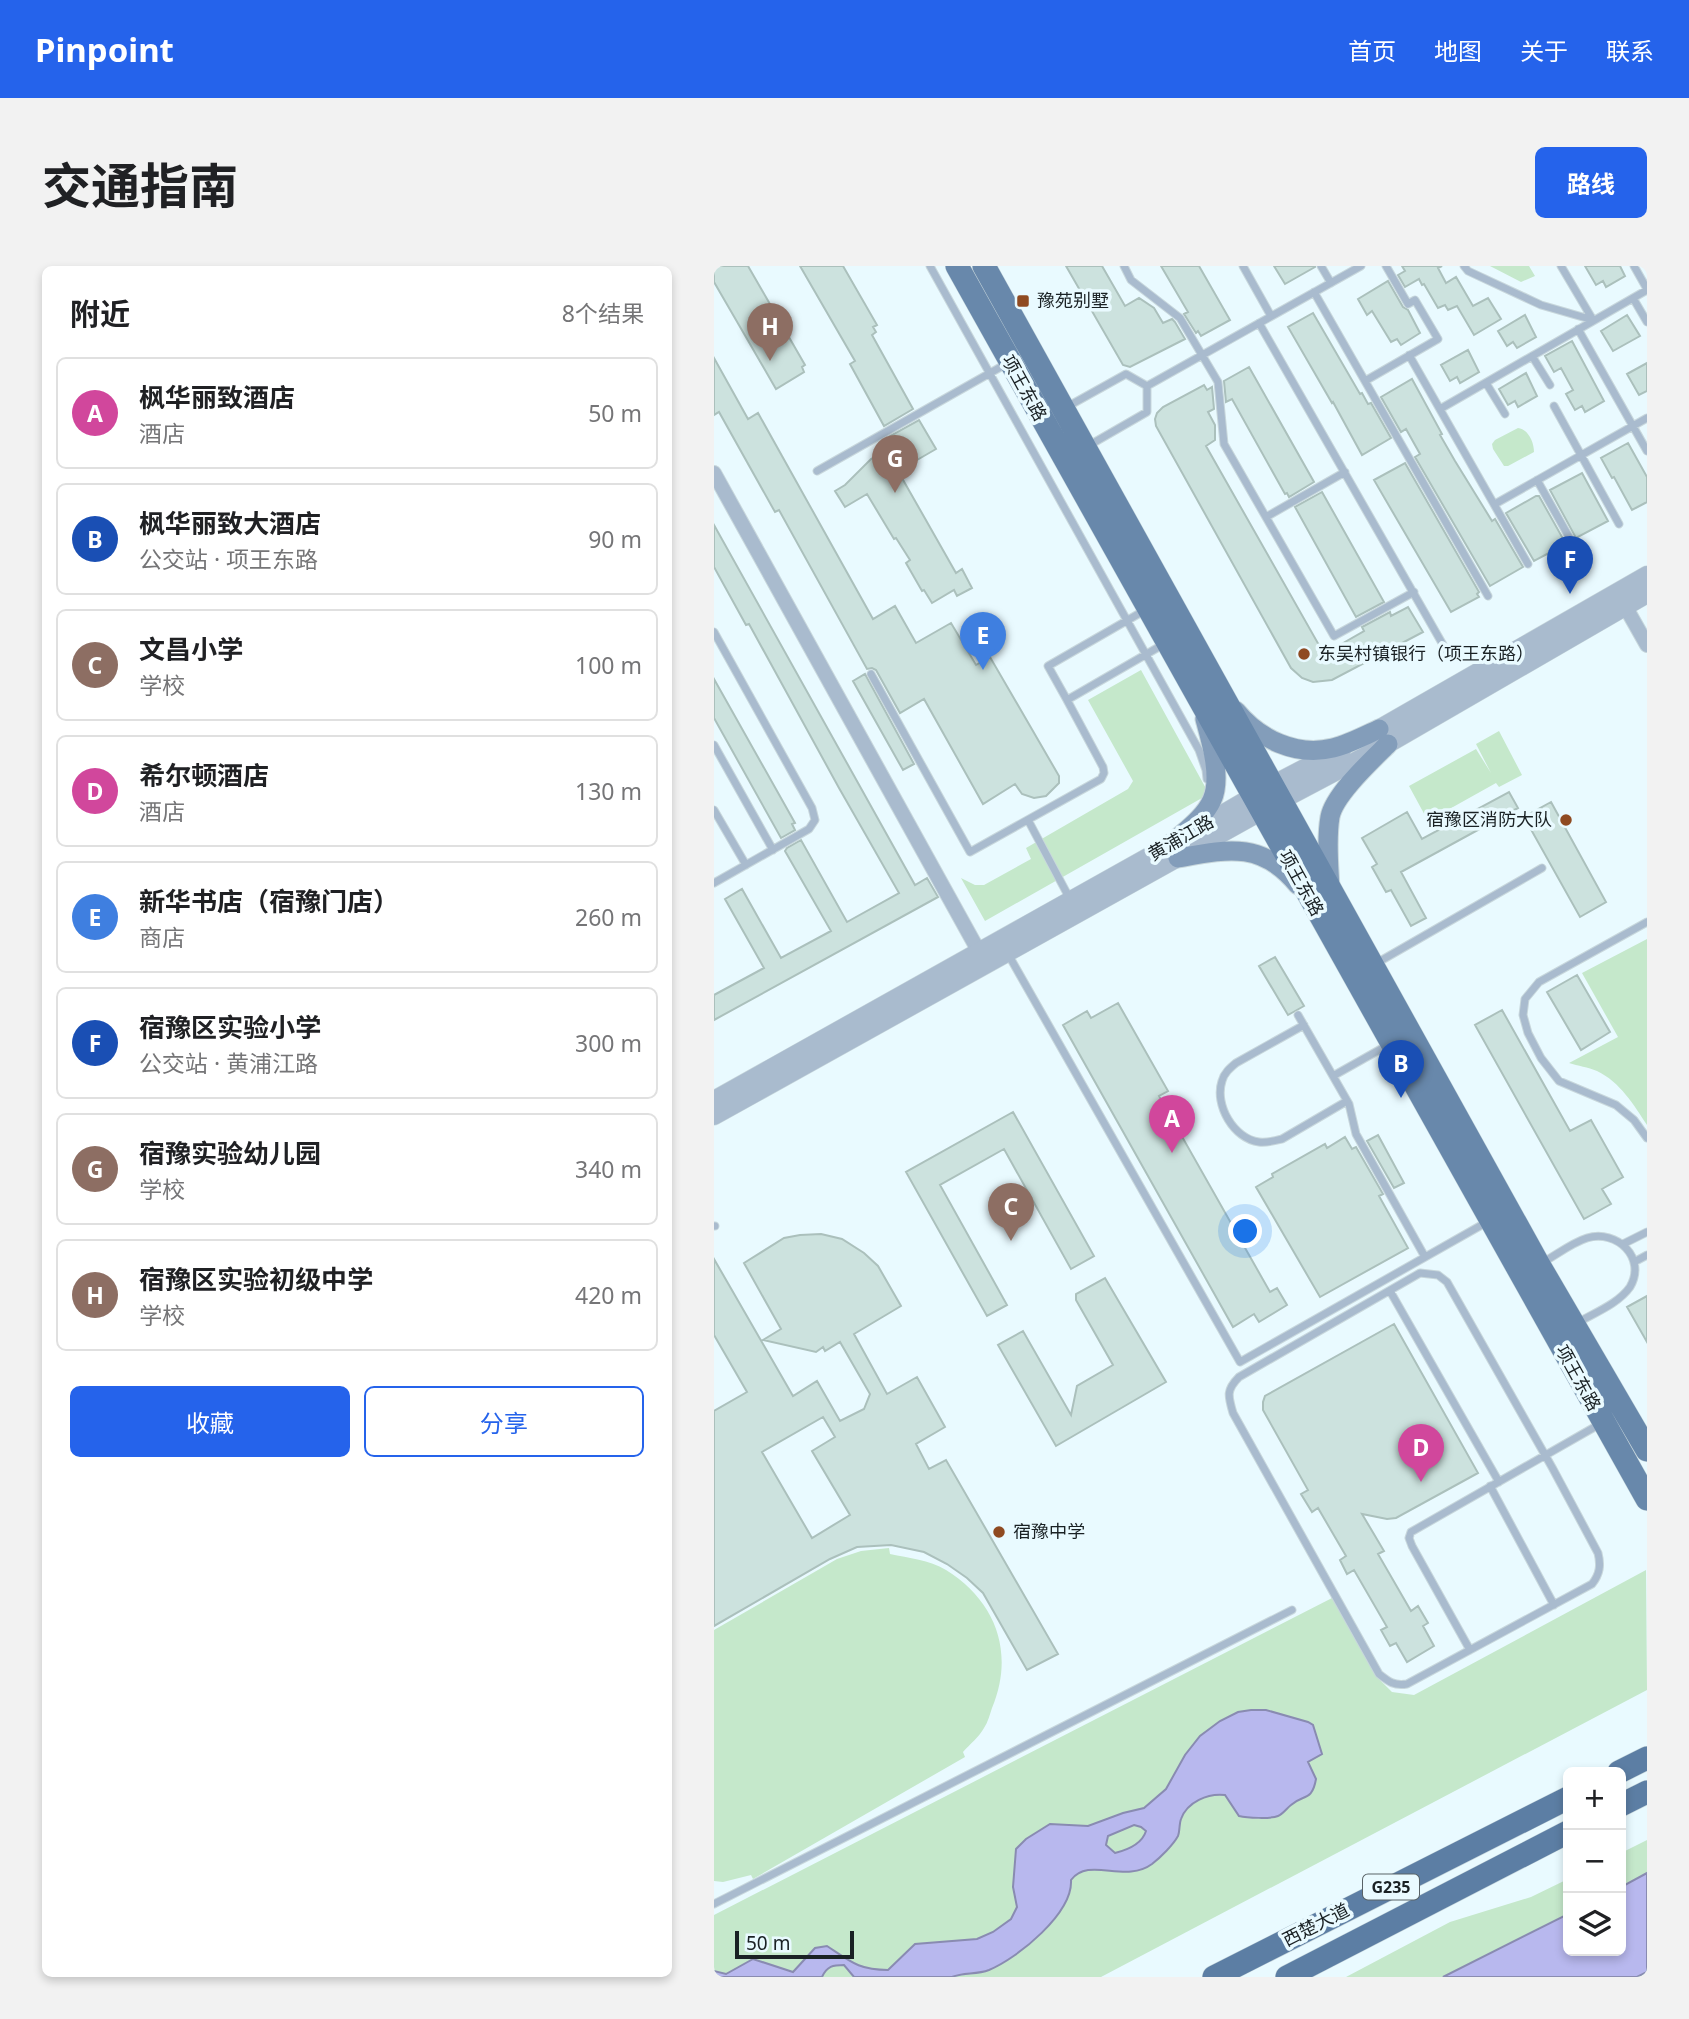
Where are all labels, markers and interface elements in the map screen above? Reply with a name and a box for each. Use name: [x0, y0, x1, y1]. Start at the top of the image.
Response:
text: Pinpoint: [35, 27, 174, 72]
text: 首页: [1348, 34, 1396, 67]
text: 地图: [1434, 34, 1482, 67]
text: 关于: [1520, 34, 1568, 67]
text: 联系: [1606, 34, 1654, 67]
button: 路线: [1535, 147, 1647, 218]
text: 交通指南: [42, 152, 238, 218]
place label: 豫苑别墅: [1037, 288, 1109, 312]
text: 附近: [70, 293, 130, 334]
marker: 豫苑别墅: [1015, 293, 1031, 309]
text: 8个结果: [562, 297, 644, 329]
pin: H: [747, 303, 793, 361]
street label: 项王东路: [997, 350, 1053, 425]
text: 枫华丽致酒店: [139, 379, 295, 415]
text: A: [87, 397, 103, 429]
text: 50 m: [588, 397, 642, 429]
text: 酒店: [139, 417, 185, 449]
pin: G: [872, 435, 918, 493]
text: 枫华丽致大酒店: [139, 505, 321, 541]
text: B: [87, 523, 103, 555]
text: 90 m: [588, 523, 642, 555]
pin: F: [1547, 536, 1593, 594]
text: 公交站 · 项王东路: [139, 543, 318, 575]
pin: E: [960, 612, 1006, 670]
text: 文昌小学: [139, 631, 243, 667]
place label: 东吴村镇银行（项王东路）: [1318, 641, 1534, 665]
marker: 东吴村镇银行（项王东路）: [1296, 646, 1312, 662]
text: C: [88, 649, 102, 681]
text: 100 m: [575, 649, 642, 681]
text: 学校: [139, 669, 185, 701]
text: 希尔顿酒店: [139, 757, 269, 793]
text: D: [87, 775, 103, 807]
text: 130 m: [575, 775, 642, 807]
text: 酒店: [139, 795, 185, 827]
place label: 宿豫区消防大队: [1426, 807, 1552, 831]
street label: 黄浦江路: [1143, 809, 1218, 866]
marker: 宿豫区消防大队: [1558, 812, 1574, 828]
street label: 项王东路: [1274, 845, 1330, 920]
text: 新华书店（宿豫门店）: [139, 883, 399, 919]
text: E: [89, 901, 101, 933]
text: 260 m: [575, 901, 642, 933]
text: 商店: [139, 921, 185, 953]
text: 宿豫区实验小学: [139, 1009, 321, 1045]
text: F: [89, 1027, 101, 1059]
text: 300 m: [575, 1027, 642, 1059]
pin: B: [1378, 1040, 1424, 1098]
text: 公交站 · 黄浦江路: [139, 1047, 318, 1079]
pin: A: [1149, 1095, 1195, 1153]
text: 宿豫实验幼儿园: [139, 1135, 321, 1171]
text: G: [87, 1153, 103, 1185]
text: 340 m: [575, 1153, 642, 1185]
text: 学校: [139, 1173, 185, 1205]
pin: C: [988, 1183, 1034, 1241]
your location: [1228, 1214, 1262, 1248]
text: 宿豫区实验初级中学: [139, 1261, 373, 1297]
text: H: [86, 1279, 104, 1311]
text: 420 m: [575, 1279, 642, 1311]
text: 学校: [139, 1299, 185, 1331]
street label: 项王东路: [1551, 1340, 1607, 1415]
button: 收藏: [70, 1386, 350, 1457]
button: 分享: [364, 1386, 644, 1457]
pin: D: [1398, 1424, 1444, 1482]
place label: 宿豫中学: [1013, 1519, 1085, 1543]
marker: 宿豫中学: [991, 1524, 1007, 1540]
map controls: [1563, 1767, 1626, 1956]
button: +: [1563, 1767, 1626, 1830]
button: −: [1563, 1830, 1626, 1893]
road number: G235: [1363, 1875, 1419, 1900]
button: layers: [1563, 1893, 1626, 1956]
street label: 西楚大道: [1278, 1897, 1353, 1951]
scale bar: [735, 1928, 854, 1960]
text: 50 m: [746, 1930, 790, 1956]

